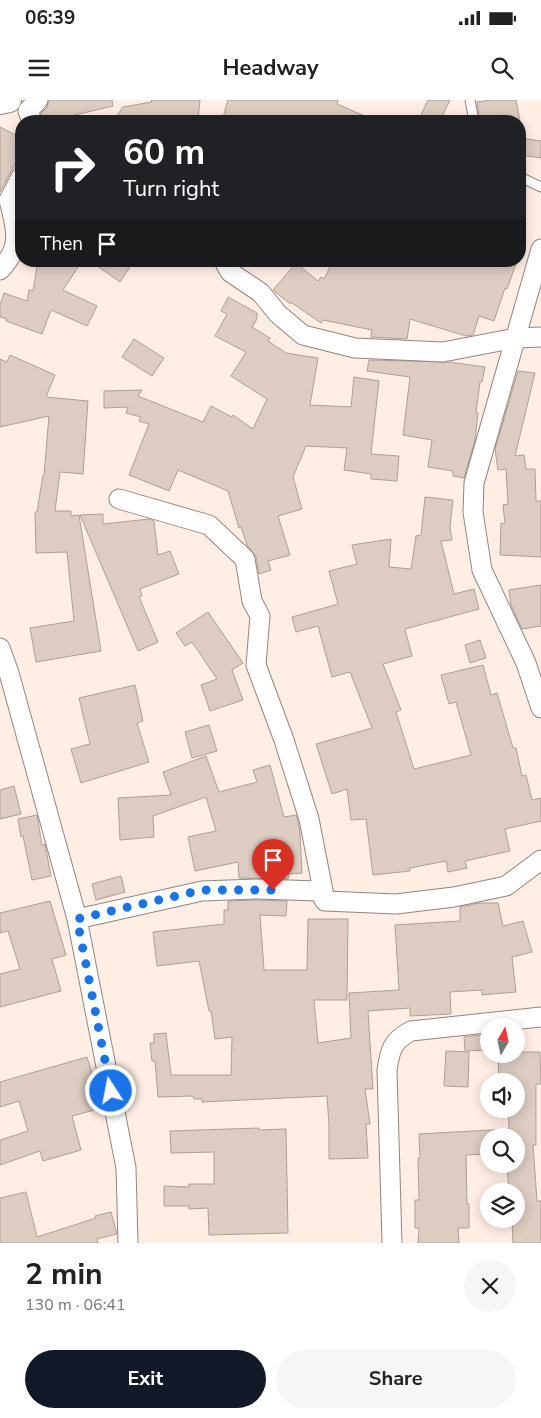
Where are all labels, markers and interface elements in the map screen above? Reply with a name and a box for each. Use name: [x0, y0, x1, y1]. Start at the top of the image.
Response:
text: 06:39: [25, 5, 75, 31]
text: Headway: [222, 53, 319, 83]
icon: menu: [25, 54, 53, 82]
icon: search: [488, 54, 516, 82]
text: 60 m: [123, 129, 205, 176]
icon: right: [40, 135, 105, 200]
text: Turn right: [123, 174, 219, 204]
icon: arrive: [93, 230, 121, 258]
text: Then: [40, 231, 83, 257]
pin: [252, 839, 294, 890]
icon: arrive: [259, 846, 287, 874]
north arrow: [480, 1018, 525, 1062]
map controls: [480, 1018, 525, 1228]
position arrow: [84, 1064, 136, 1116]
button: sound: [480, 1073, 525, 1118]
button: search: [480, 1128, 525, 1173]
button: layers: [480, 1183, 525, 1228]
text: 2 min: [25, 1254, 103, 1295]
button: close: [464, 1260, 516, 1312]
text: 130 m · 06:41: [25, 1294, 126, 1316]
button: Exit: [25, 1350, 266, 1408]
button: Share: [276, 1350, 516, 1408]

